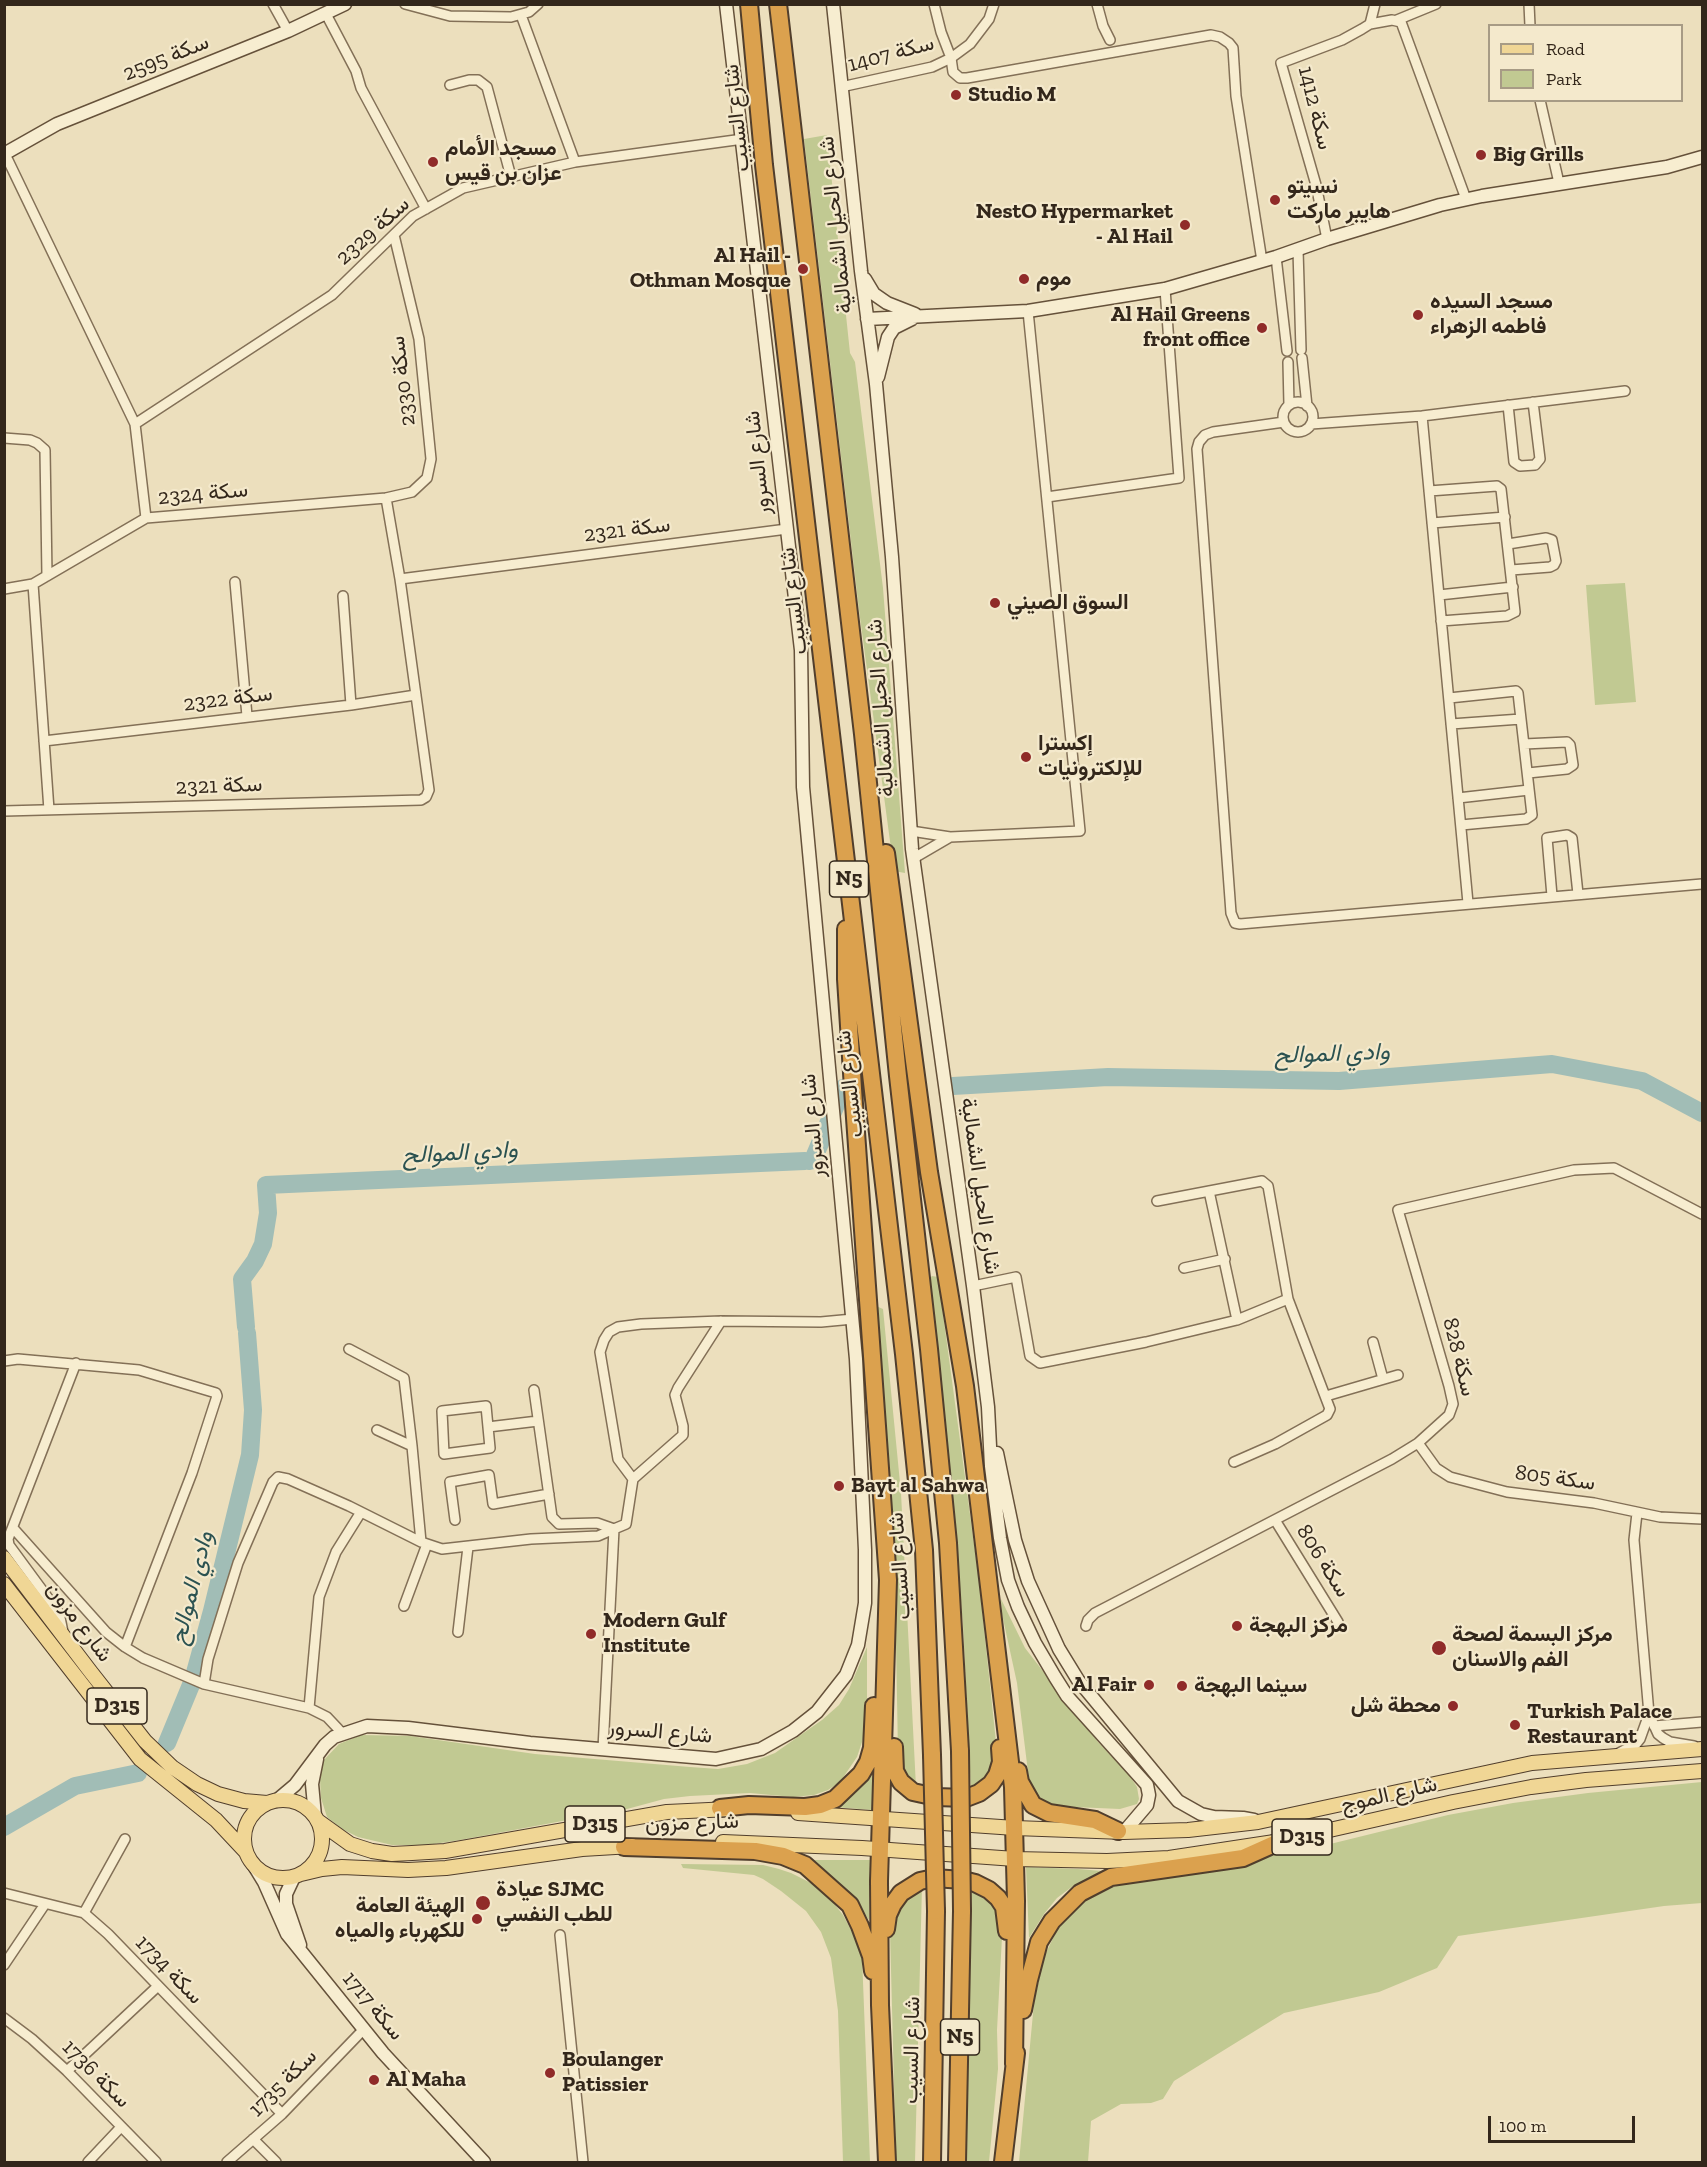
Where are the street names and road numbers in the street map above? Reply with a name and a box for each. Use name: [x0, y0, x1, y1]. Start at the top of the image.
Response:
street label: سكة 2595: [119, 29, 213, 87]
street label: سكة 1407: [845, 30, 937, 78]
street label: شارع السيب: [718, 63, 756, 173]
street label: سكة 1412: [1292, 64, 1338, 152]
street label: شارع الحيل الشمالية: [814, 135, 858, 315]
street label: سكة 2329: [331, 191, 415, 271]
street label: سكة 2330: [384, 334, 422, 428]
street label: شارع السرور: [739, 410, 777, 516]
street label: سكة 2324: [157, 477, 249, 511]
street label: سكة 2321: [582, 512, 672, 548]
street label: شارع السيب: [774, 546, 814, 656]
street label: شارع الحيل الشمالية: [862, 618, 900, 798]
street label: سكة 2322: [182, 680, 274, 718]
street label: سكة 2321: [175, 771, 263, 801]
road number: N5: [830, 861, 868, 897]
street label: شارع السيب: [830, 1029, 870, 1139]
street label: شارع السرور: [795, 1073, 831, 1179]
street label: شارع الحيل الشمالية: [955, 1096, 1005, 1276]
street label: سكة 828: [1437, 1315, 1481, 1399]
street label: سكة 805: [1513, 1459, 1597, 1497]
street label: شارع السيب: [883, 1511, 917, 1621]
street label: سكة 806: [1290, 1520, 1356, 1602]
street label: شارع مزون: [40, 1577, 118, 1667]
road number: D315: [87, 1688, 147, 1724]
street label: شارع السرور: [607, 1714, 713, 1750]
street label: شارع الموج: [1338, 1771, 1440, 1819]
road number: D315: [565, 1806, 625, 1842]
street label: شارع مزون: [645, 1808, 739, 1838]
road number: D315: [1272, 1819, 1332, 1855]
street label: سكة 1734: [130, 1930, 208, 2010]
street label: سكة 1717: [337, 1966, 409, 2046]
street label: شارع السيب: [898, 1996, 926, 2104]
road number: N5: [940, 2019, 980, 2055]
street label: سكة 1736: [56, 2034, 136, 2114]
street label: سكة 1735: [243, 2043, 323, 2123]

